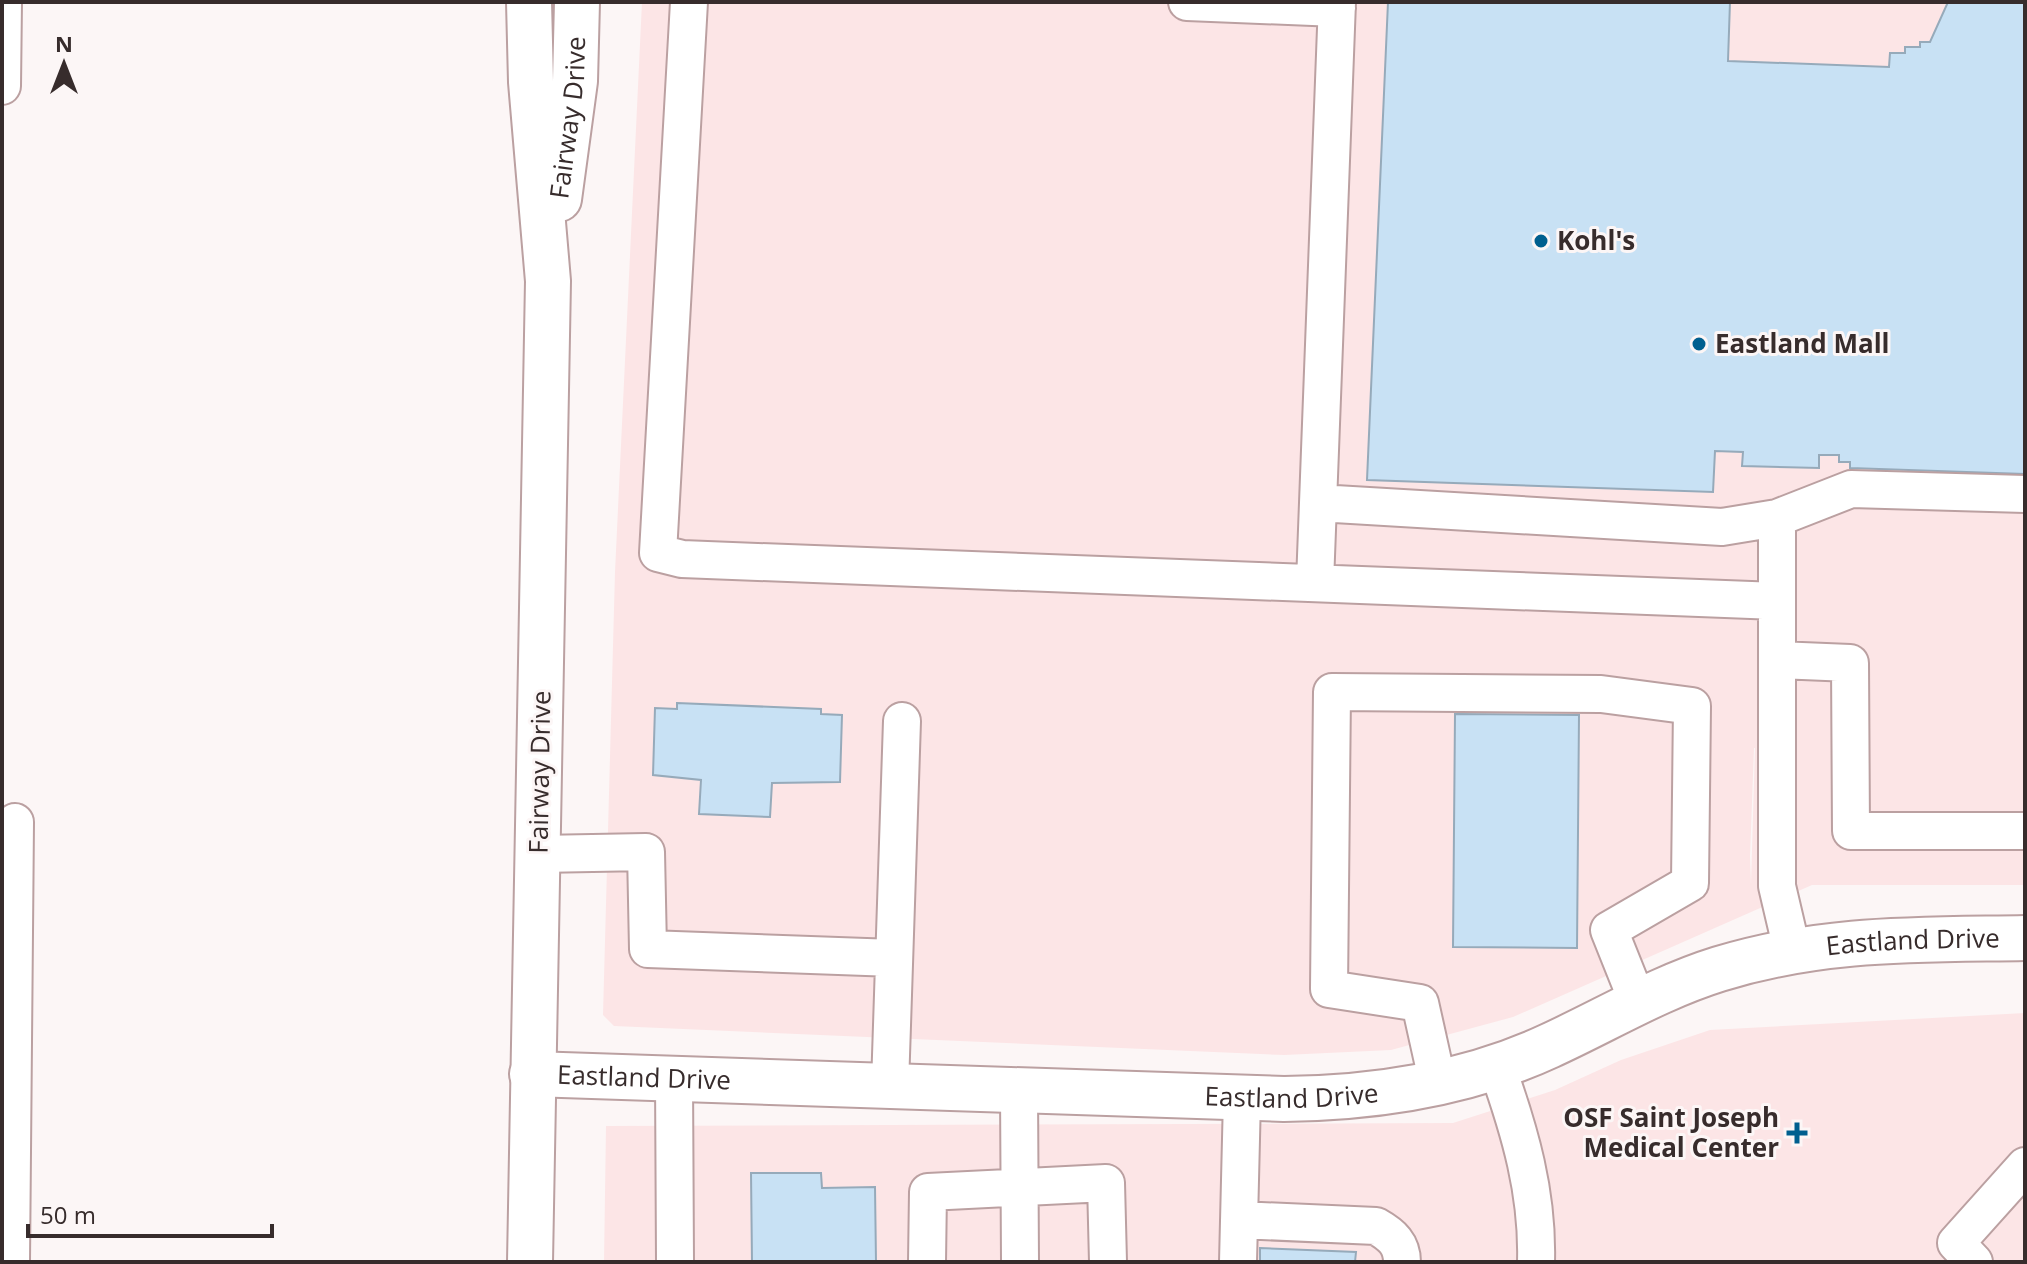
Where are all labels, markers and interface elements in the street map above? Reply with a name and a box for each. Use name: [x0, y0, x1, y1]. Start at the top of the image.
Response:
north arrow: [24, 24, 104, 104]
text: N: [55, 28, 73, 58]
street label: Fairway Drive: [540, 36, 593, 201]
place label: Kohl's: [1557, 222, 1635, 258]
marker: Kohl's: [1532, 232, 1550, 250]
place label: Eastland Mall: [1715, 325, 1890, 361]
marker: Eastland Mall: [1690, 335, 1708, 353]
street label: Fairway Drive: [520, 690, 558, 854]
street label: Eastland Drive: [1824, 919, 2000, 963]
street label: Eastland Drive: [556, 1056, 731, 1098]
street label: Eastland Drive: [1204, 1074, 1380, 1116]
place label: OSF Saint Joseph Medical Center: [1563, 1099, 1779, 1165]
marker: OSF Saint Joseph Medical Center: [1786, 1122, 1808, 1144]
scale bar: [28, 1188, 272, 1238]
text: 50 m: [40, 1198, 96, 1231]

